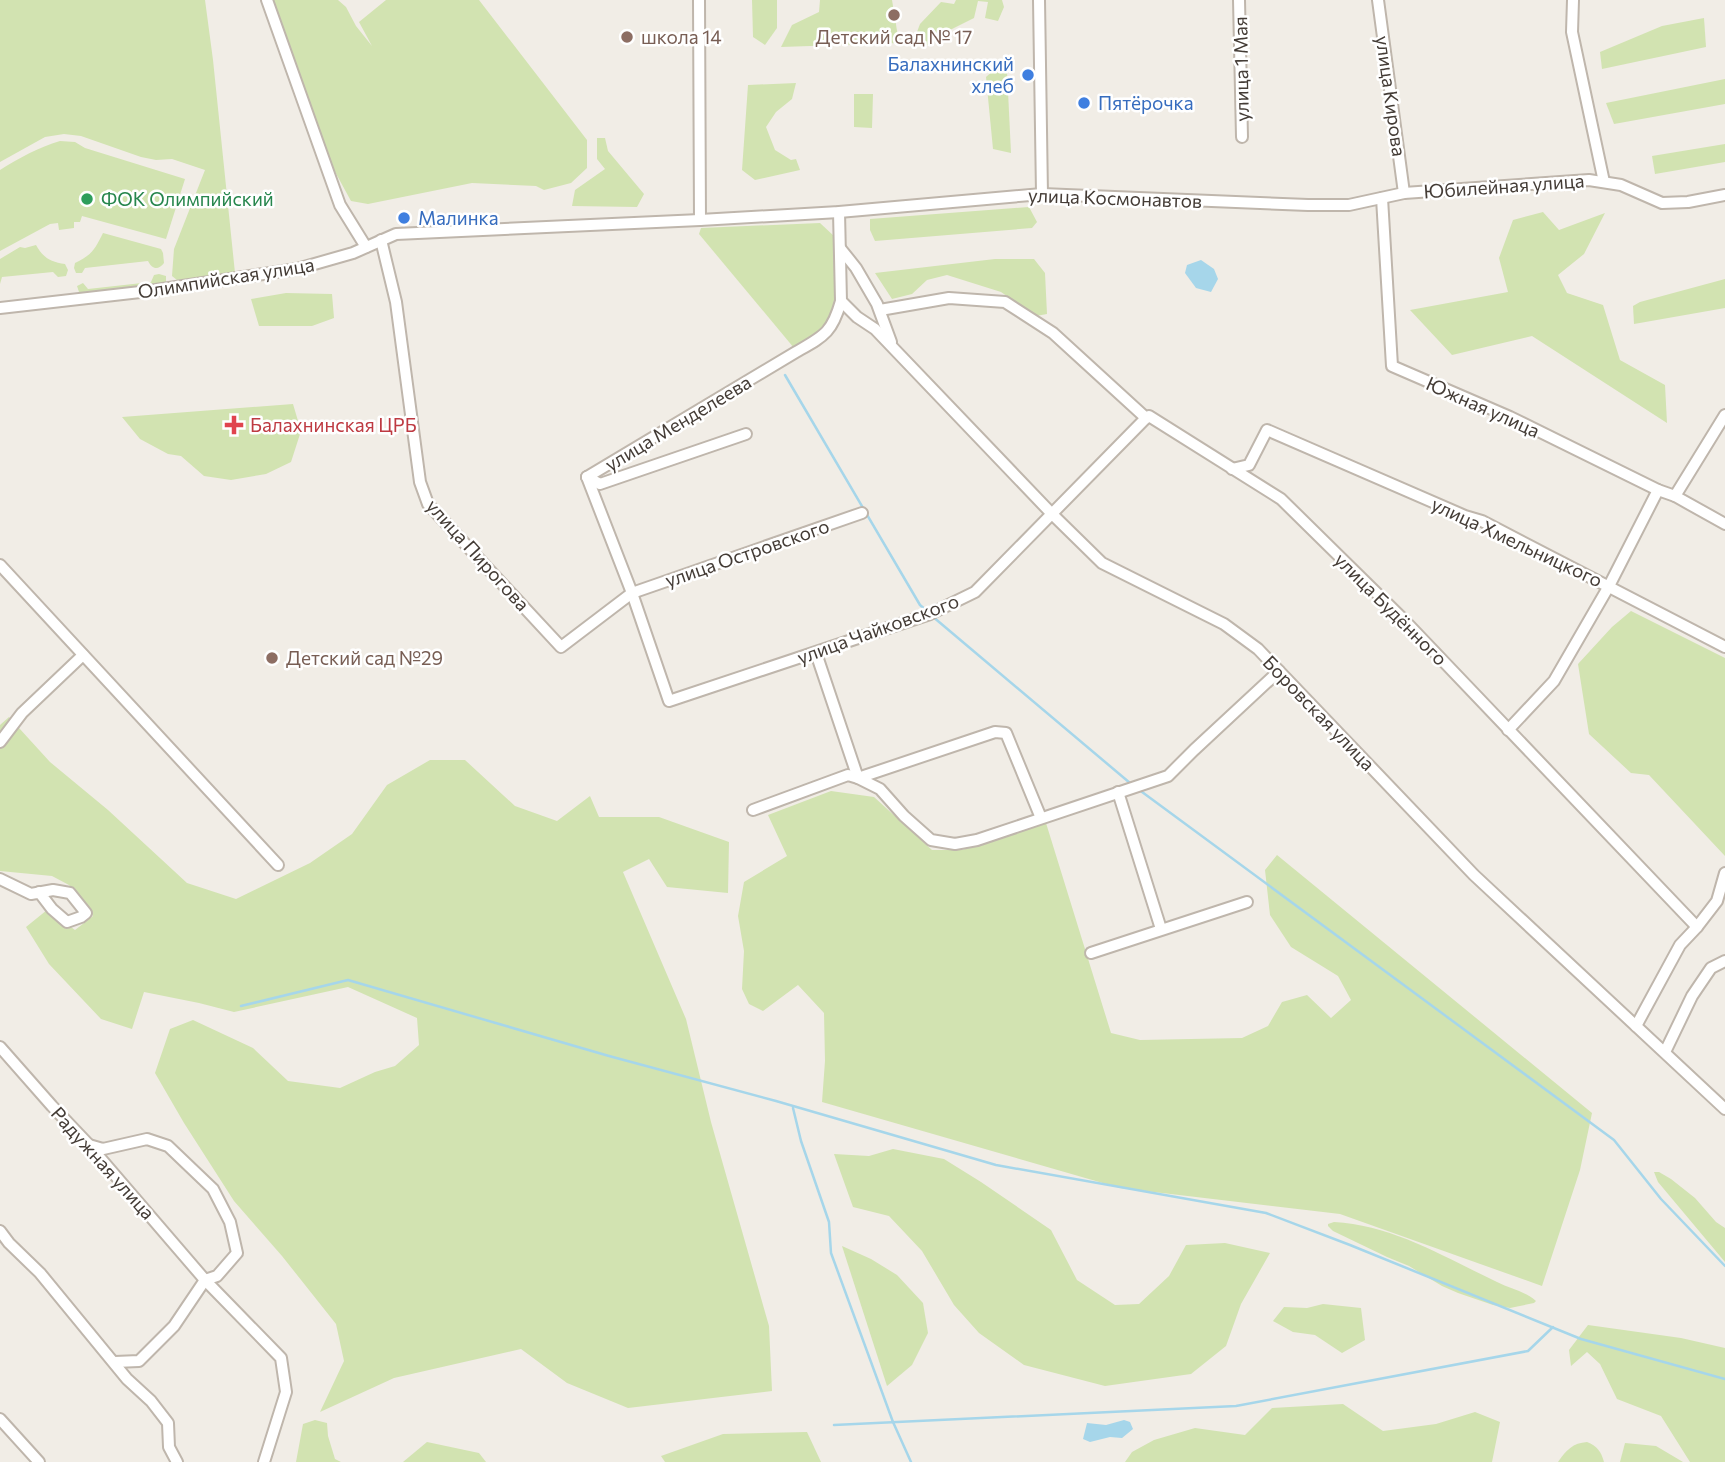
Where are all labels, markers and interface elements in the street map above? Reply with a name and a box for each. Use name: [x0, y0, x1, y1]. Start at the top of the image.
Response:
marker: Детский сад № 17: [886, 7, 902, 23]
street label: улица 1 Мая: [1228, 16, 1253, 122]
place label: школа 14: [641, 25, 722, 48]
place label: Детский сад № 17: [816, 25, 972, 48]
marker: школа 14: [619, 29, 635, 45]
street label: улица Кирова: [1372, 34, 1411, 158]
place label: Балахнинский хлеб: [887, 52, 1014, 97]
marker: Балахнинский хлеб: [1020, 67, 1036, 83]
place label: Пятёрочка: [1098, 91, 1194, 114]
marker: Пятёрочка: [1076, 95, 1092, 111]
street label: Юбилейная улица: [1423, 168, 1585, 203]
street label: улица Космонавтов: [1028, 183, 1202, 212]
place label: ФОК Олимпийский: [101, 187, 274, 210]
marker: ФОК Олимпийский: [79, 191, 95, 207]
place label: Малинка: [418, 206, 499, 229]
marker: Малинка: [396, 210, 412, 226]
street label: Олимпийская улица: [136, 252, 316, 303]
street label: улица Менделеева: [600, 370, 755, 475]
street label: Южная улица: [1423, 371, 1544, 442]
place label: Балахнинская ЦРБ: [250, 413, 417, 436]
marker: Балахнинская ЦРБ: [224, 415, 244, 435]
street label: улица Хмельницкого: [1428, 492, 1606, 591]
street label: улица Пирогова: [422, 494, 535, 615]
street label: улица Островского: [662, 514, 832, 591]
street label: улица Будённого: [1330, 547, 1453, 670]
street label: улица Чайковского: [794, 589, 962, 668]
place label: Детский сад №29: [286, 646, 443, 669]
marker: Детский сад №29: [264, 650, 280, 666]
street label: Боровская улица: [1259, 650, 1380, 775]
street label: Радужная улица: [47, 1101, 160, 1224]

